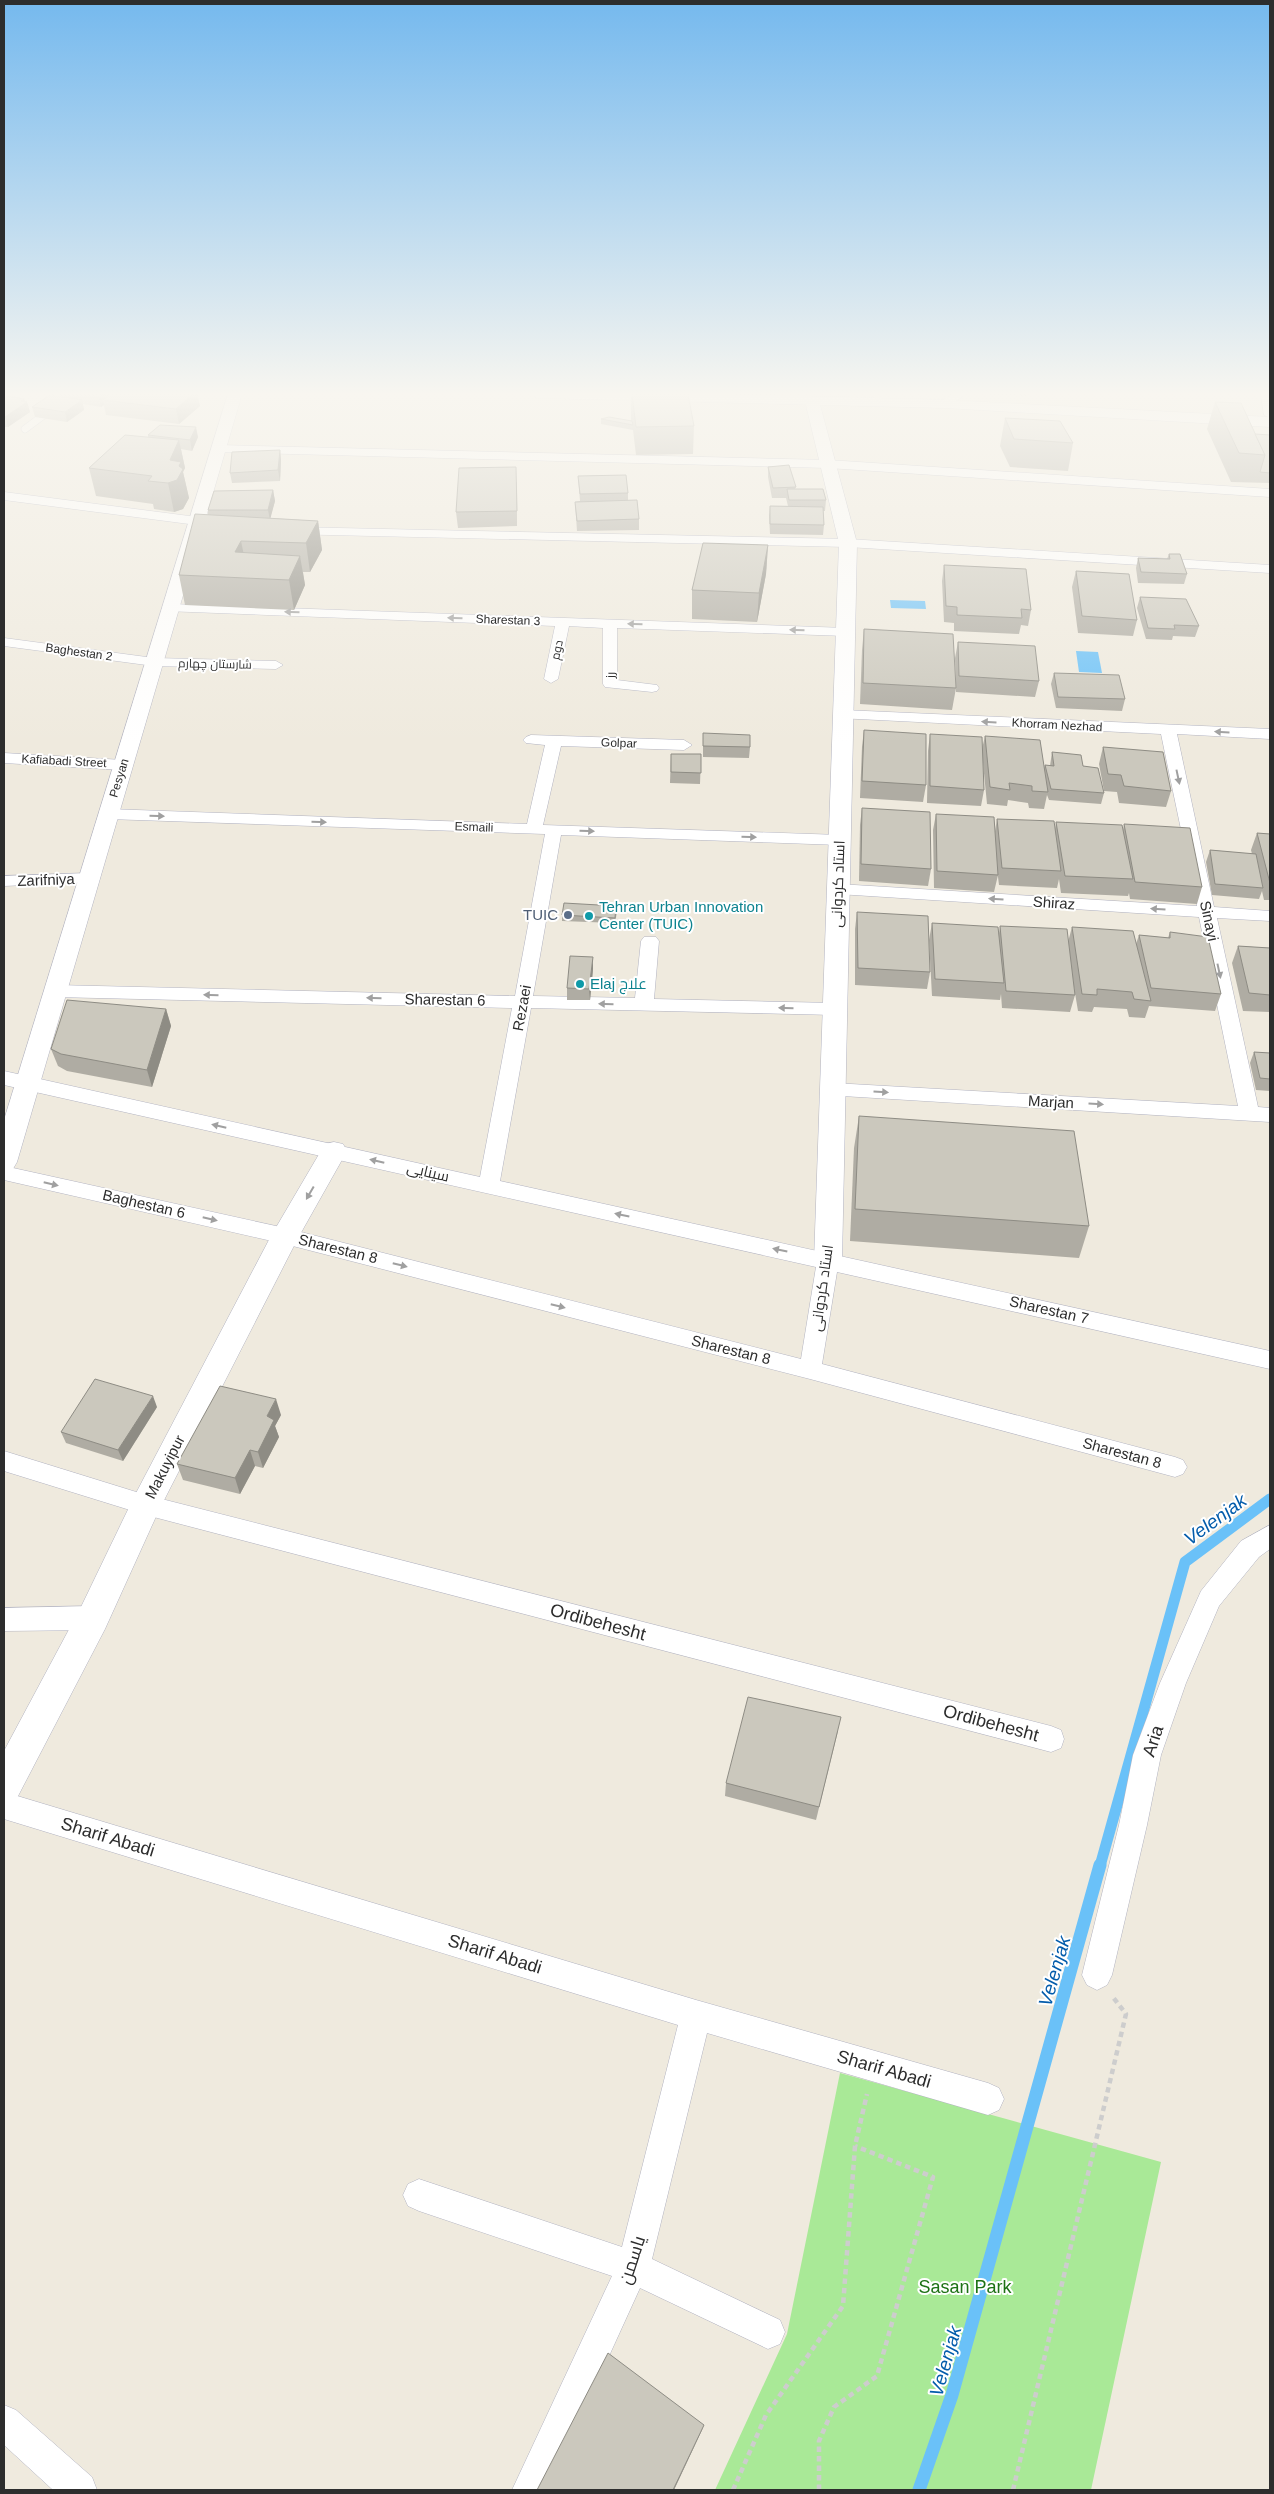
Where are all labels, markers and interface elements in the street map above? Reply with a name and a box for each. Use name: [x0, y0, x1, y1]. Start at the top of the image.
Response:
one-way arrow: [284, 608, 300, 616]
street label: Sharestan 3: [475, 612, 541, 628]
one-way arrow: [446, 614, 462, 622]
one-way arrow: [626, 620, 642, 628]
one-way arrow: [789, 626, 805, 634]
street label: دوم: [548, 639, 567, 661]
street label: Baghestan 2: [45, 640, 114, 664]
street label: شارستان چهارم: [178, 656, 252, 674]
street label: رز: [603, 672, 617, 679]
street label: Khorram Nezhad: [1011, 716, 1103, 734]
one-way arrow: [981, 717, 997, 725]
one-way arrow: [1213, 728, 1229, 736]
street label: Golpar: [601, 735, 637, 751]
street label: Kafiabadi Street: [21, 752, 108, 770]
street label: Pesyan: [106, 757, 132, 799]
one-way arrow: [1175, 770, 1183, 786]
one-way arrow: [149, 812, 165, 820]
one-way arrow: [312, 818, 328, 826]
street label: Esmaili: [454, 819, 494, 835]
one-way arrow: [579, 827, 595, 835]
one-way arrow: [741, 833, 757, 841]
street label: استاد کردوانی: [827, 840, 850, 928]
street label: Zarifniya: [17, 870, 76, 889]
street label: Shiraz: [1032, 893, 1076, 912]
one-way arrow: [988, 895, 1004, 903]
place label: Tehran Urban Innovation Center (TUIC): [599, 898, 763, 932]
street label: Sinayi: [1197, 899, 1222, 943]
one-way arrow: [1150, 905, 1166, 913]
place label: TUIC: [523, 906, 558, 923]
marker: TUIC: [562, 909, 574, 921]
marker: Tehran Urban Innovation Center (TUIC): [583, 910, 595, 922]
one-way arrow: [1215, 963, 1223, 978]
place label: Elaj علاج: [590, 975, 647, 995]
marker: Elaj علاج: [574, 978, 586, 990]
street label: Rezaei: [509, 983, 534, 1032]
one-way arrow: [203, 990, 219, 998]
street label: Sharestan 6: [404, 990, 486, 1009]
one-way arrow: [366, 994, 382, 1002]
one-way arrow: [598, 1000, 614, 1008]
one-way arrow: [778, 1004, 794, 1012]
one-way arrow: [873, 1089, 889, 1097]
street label: Marjan: [1028, 1092, 1074, 1111]
one-way arrow: [1088, 1101, 1104, 1109]
one-way arrow: [211, 1122, 226, 1130]
one-way arrow: [370, 1157, 385, 1165]
street label: سینایی: [405, 1158, 451, 1187]
one-way arrow: [44, 1180, 60, 1188]
street label: Baghestan 6: [101, 1186, 187, 1221]
one-way arrow: [305, 1187, 314, 1200]
one-way arrow: [614, 1211, 629, 1219]
one-way arrow: [202, 1215, 217, 1223]
street label: Sharestan 8: [297, 1230, 379, 1267]
street label: استاد کردوانی: [807, 1244, 838, 1333]
one-way arrow: [772, 1246, 788, 1254]
one-way arrow: [393, 1261, 408, 1269]
street label: Sharestan 7: [1008, 1292, 1090, 1327]
one-way arrow: [550, 1302, 565, 1310]
street label: Sharestan 8: [690, 1331, 772, 1368]
street label: Makuyipur: [141, 1432, 188, 1501]
street label: Sharestan 8: [1081, 1434, 1163, 1471]
water label: Velenjak: [1180, 1489, 1252, 1549]
street label: Ordibehesht: [548, 1600, 648, 1644]
street label: Ordibehesht: [941, 1701, 1041, 1745]
street label: Aria: [1139, 1722, 1168, 1759]
street label: Sharif Abadi: [59, 1813, 157, 1861]
street label: Sharif Abadi: [446, 1930, 544, 1978]
water label: Velenjak: [1034, 1932, 1075, 2009]
street label: Sharif Abadi: [835, 2046, 933, 2092]
street label: یاسمن: [615, 2233, 650, 2287]
park label: Sasan Park: [918, 2277, 1013, 2297]
water label: Velenjak: [925, 2322, 966, 2399]

